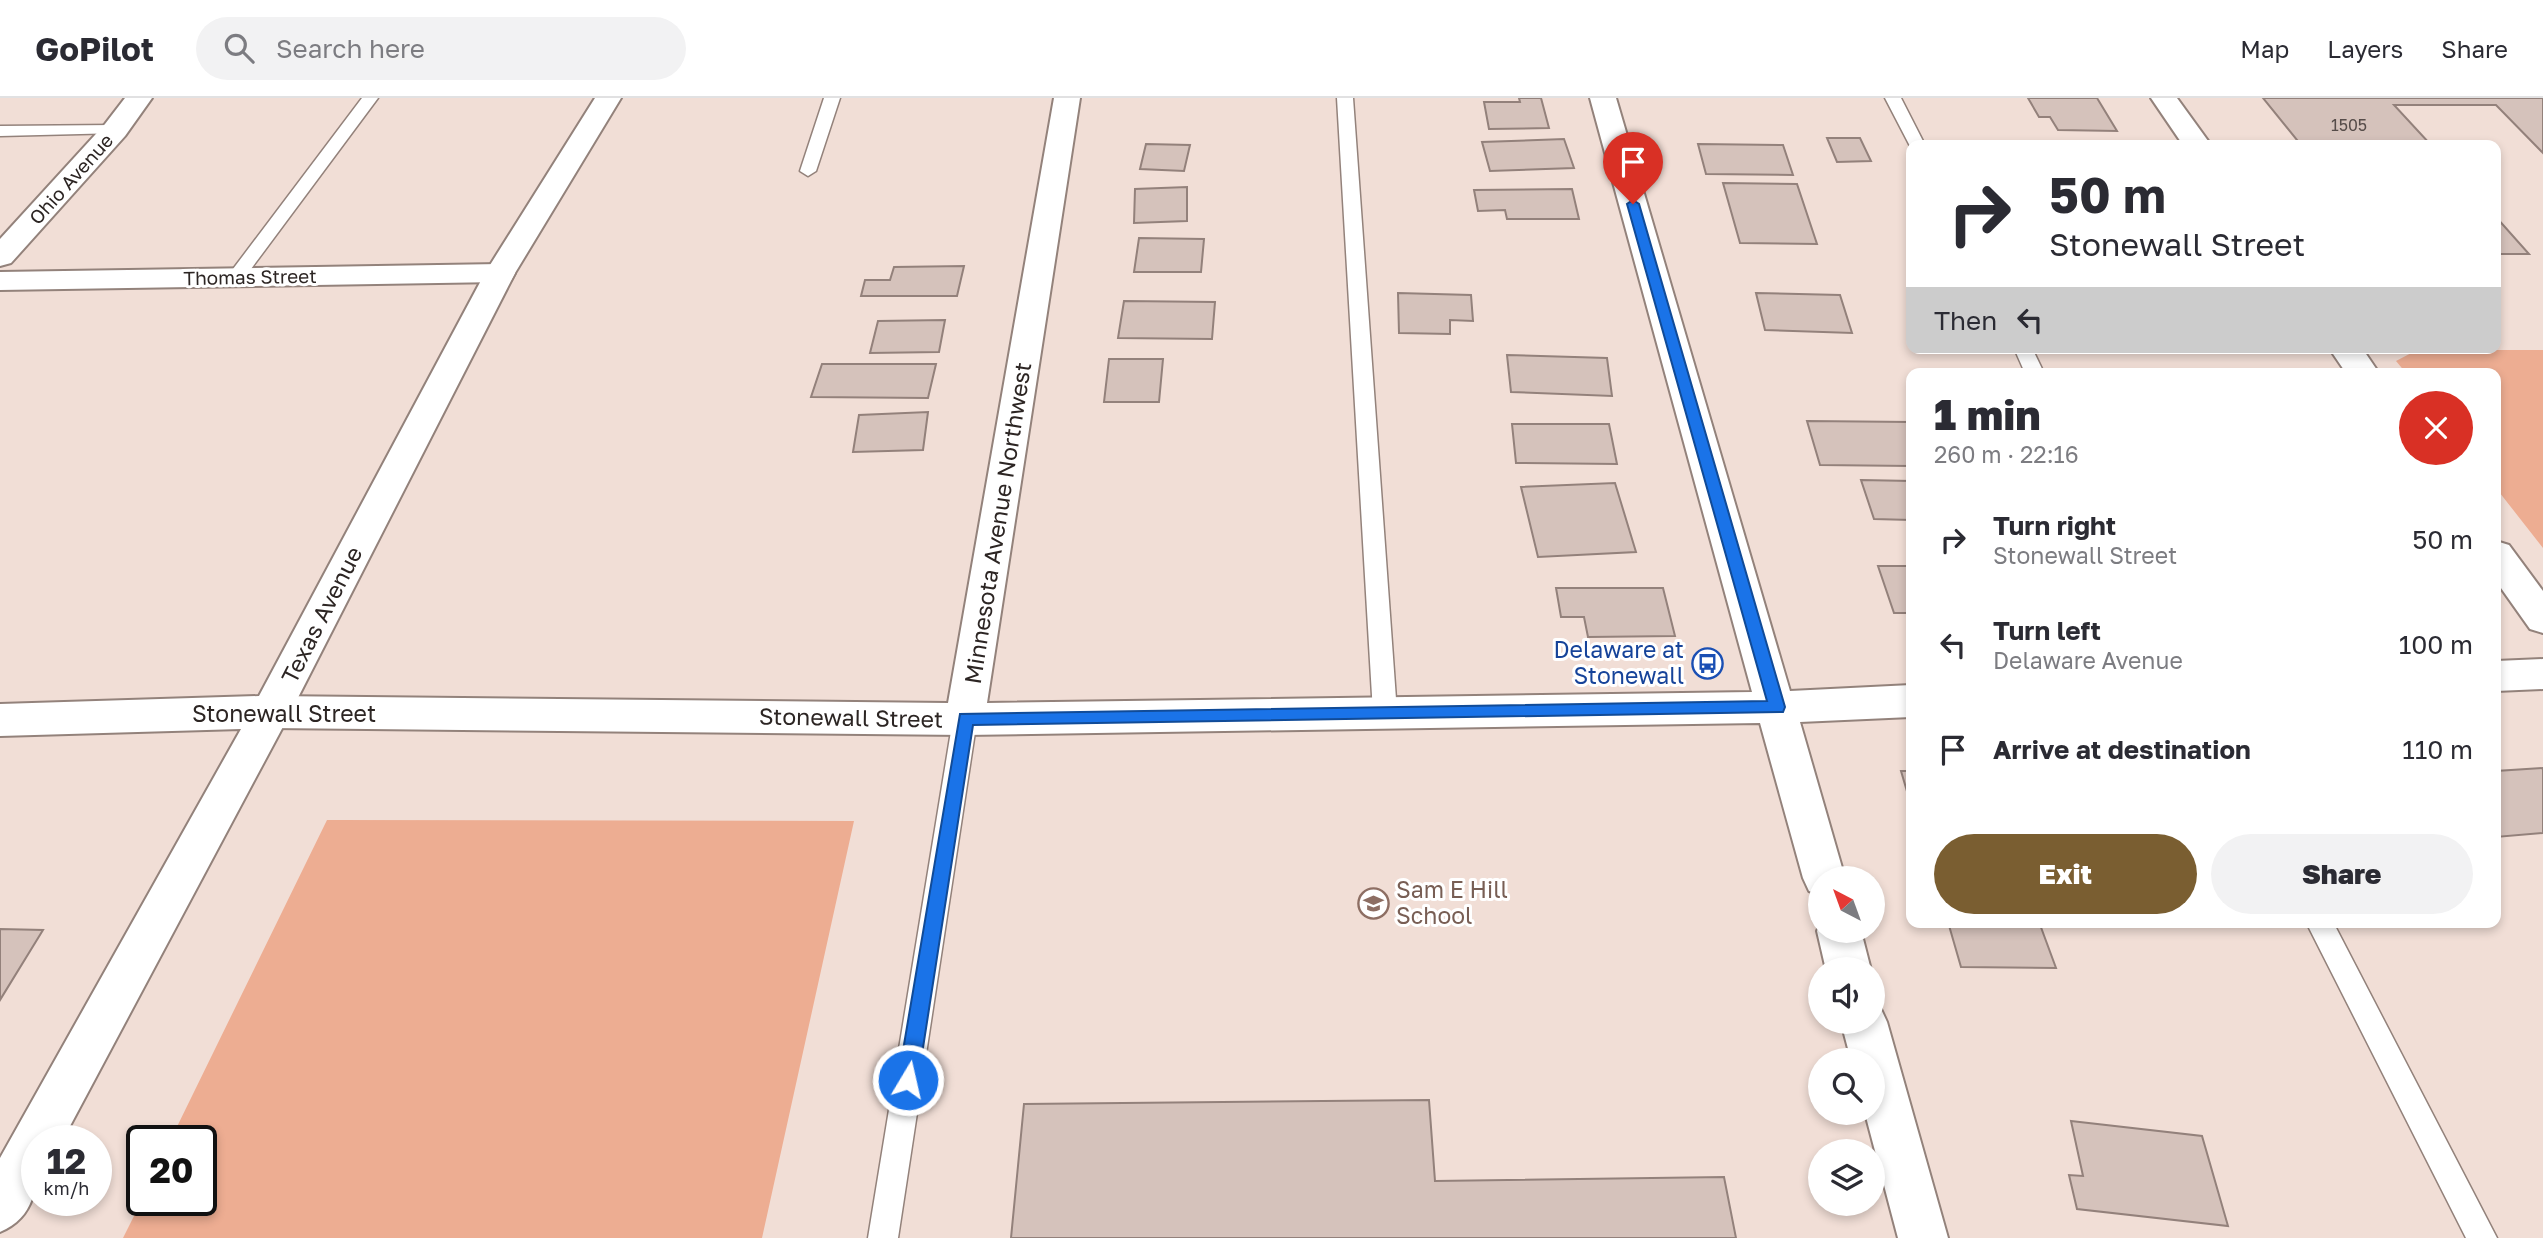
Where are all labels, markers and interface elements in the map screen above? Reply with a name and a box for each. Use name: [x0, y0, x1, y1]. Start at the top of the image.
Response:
search box: [196, 17, 686, 80]
text: GoPilot: [35, 29, 154, 68]
icon: search: [220, 29, 258, 67]
text: Search here: [276, 33, 425, 64]
text: Map: [2240, 34, 2289, 63]
text: Layers: [2327, 34, 2403, 63]
text: Share: [2441, 34, 2508, 63]
house number: 1505: [2331, 115, 2367, 135]
street label: Ohio Avenue: [24, 129, 117, 229]
pin: [1603, 132, 1663, 204]
icon: arrive: [1614, 143, 1652, 181]
text: 50 m: [2049, 165, 2166, 224]
icon: right: [1934, 168, 2025, 259]
text: Stonewall Street: [2049, 225, 2305, 263]
street label: Thomas Street: [183, 264, 317, 289]
icon: left: [2011, 301, 2049, 339]
text: Then: [1934, 305, 1997, 336]
street label: Minnesota Avenue Northwest: [958, 360, 1036, 686]
text: 1 min: [1934, 389, 2041, 439]
button: close: [2399, 391, 2473, 465]
text: 260 m · 22:16: [1934, 440, 2079, 468]
text: Turn right: [1993, 510, 2116, 541]
icon: right: [1934, 521, 1972, 559]
text: 50 m: [2412, 524, 2473, 555]
text: Stonewall Street: [1993, 541, 2177, 569]
street label: Texas Avenue: [275, 542, 368, 688]
text: Turn left: [1993, 615, 2101, 646]
icon: left: [1934, 626, 1972, 664]
text: 100 m: [2399, 629, 2473, 660]
place label: Delaware at Stonewall: [1553, 635, 1684, 689]
bus stop icon: Delaware at Stonewall: [1690, 646, 1724, 680]
text: Delaware Avenue: [1993, 646, 2183, 674]
street label: Stonewall Street: [192, 699, 376, 727]
street label: Stonewall Street: [759, 701, 943, 733]
icon: arrive: [1934, 731, 1972, 769]
text: Arrive at destination: [1993, 734, 2251, 765]
text: 110 m: [2402, 734, 2473, 765]
button: Exit: [1934, 834, 2197, 914]
button: Share: [2211, 834, 2473, 914]
north arrow: [1808, 866, 1885, 943]
map controls: [1808, 866, 1885, 1216]
place label: Sam E Hill School: [1396, 875, 1508, 929]
school or university icon: Sam E Hill School: [1356, 886, 1390, 920]
button: sound: [1808, 957, 1885, 1034]
position arrow: [871, 1043, 945, 1117]
button: search: [1808, 1048, 1885, 1125]
speed limit sign: 20: [126, 1125, 217, 1216]
button: layers: [1808, 1139, 1885, 1216]
text: 12: [47, 1140, 86, 1182]
text: km/h: [44, 1177, 89, 1199]

